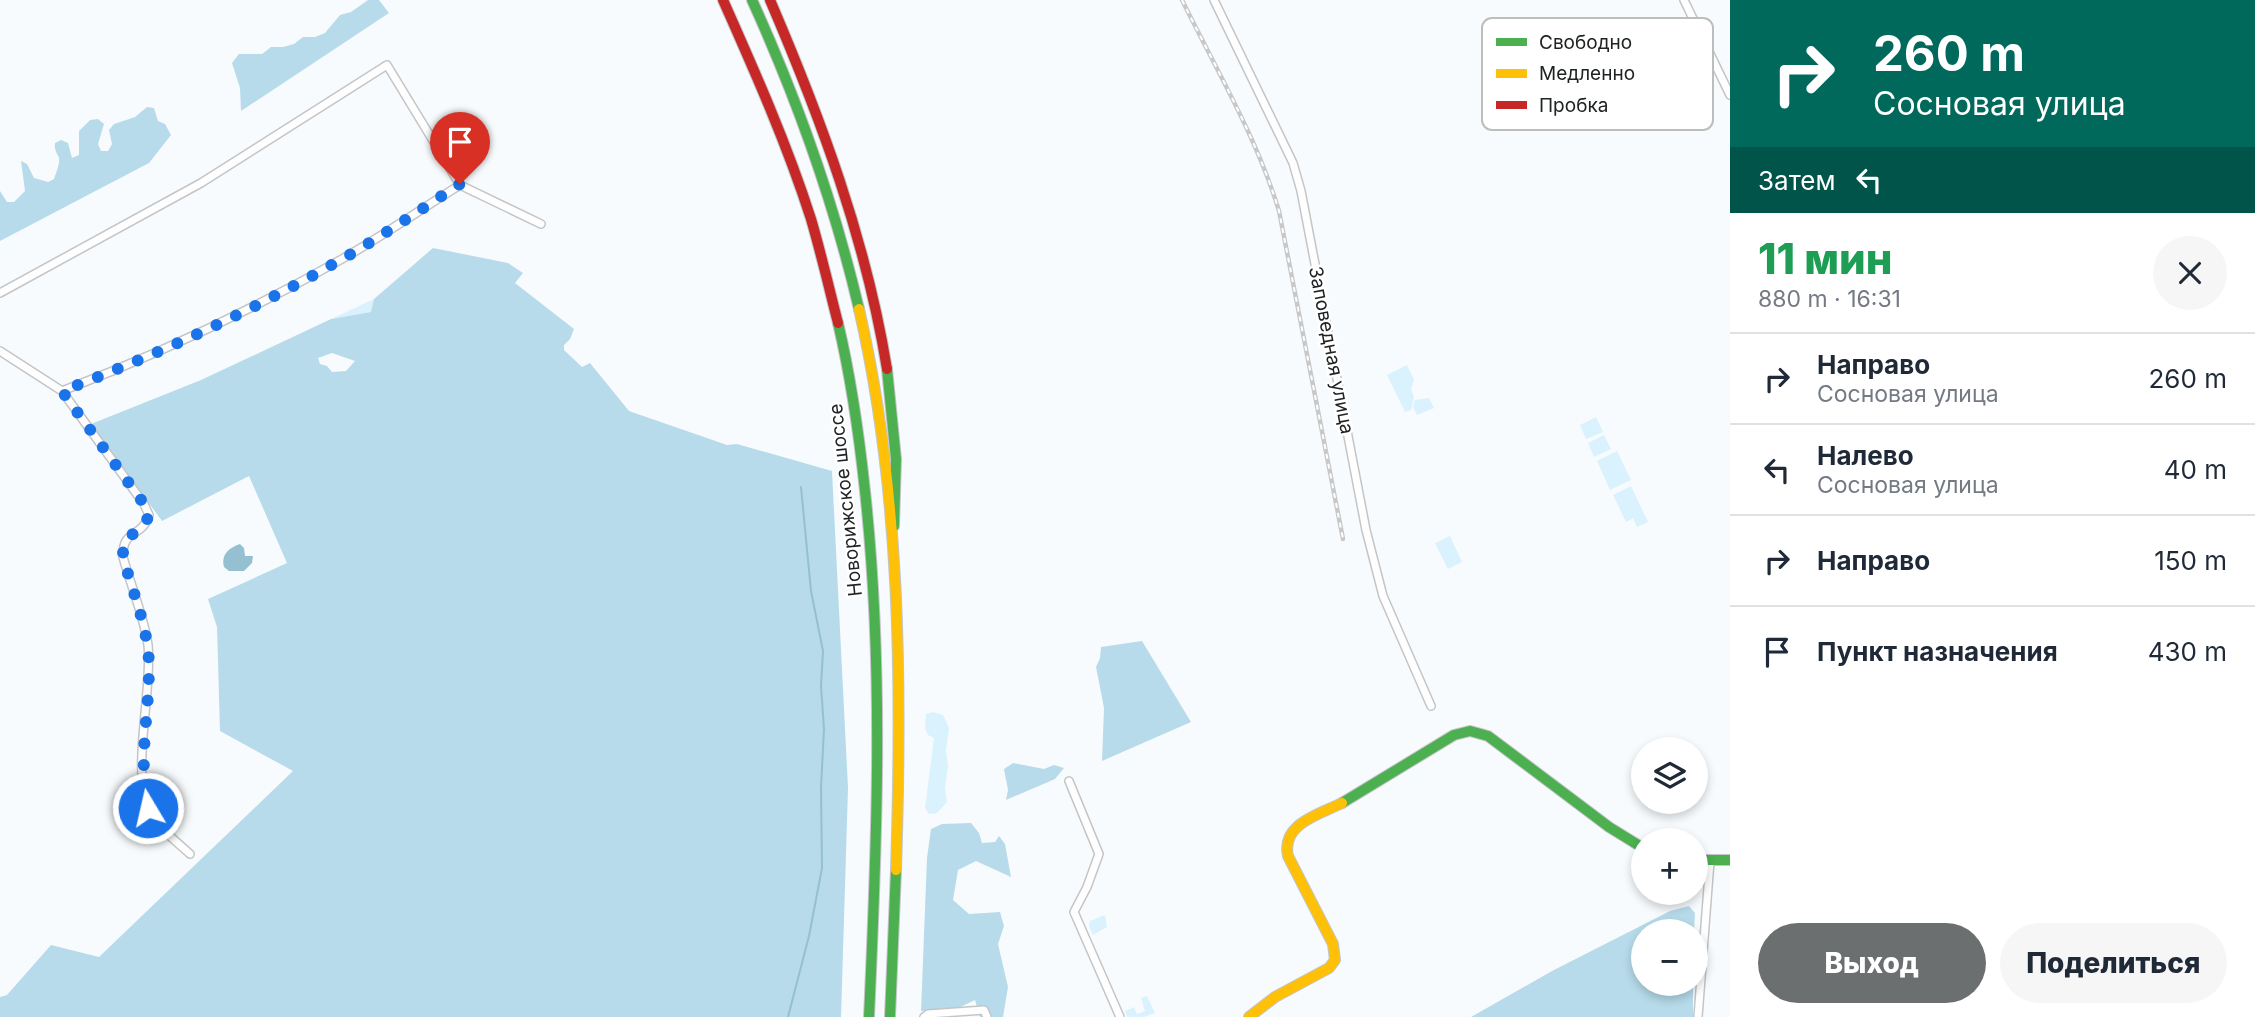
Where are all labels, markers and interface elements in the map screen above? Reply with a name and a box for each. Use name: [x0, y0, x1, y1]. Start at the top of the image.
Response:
legend: [1482, 18, 1713, 130]
text: 260 m: [1873, 24, 2025, 83]
icon: right: [1758, 28, 1849, 119]
text: Свободно: [1539, 31, 1632, 54]
text: Медленно: [1539, 62, 1635, 85]
text: Сосновая улица: [1873, 84, 2126, 123]
text: Пробка: [1539, 94, 1608, 117]
pin: [430, 112, 490, 184]
icon: arrive: [441, 123, 479, 161]
icon: left: [1850, 161, 1888, 199]
text: Затем: [1758, 165, 1836, 196]
text: 11 мин: [1758, 233, 1892, 284]
button: close: [2153, 236, 2227, 310]
street label: Заповедная улица: [1304, 264, 1359, 436]
text: 880 m · 16:31: [1758, 285, 1901, 313]
text: Направо: [1817, 349, 1930, 380]
icon: right: [1758, 360, 1796, 398]
text: 260 m: [2149, 363, 2227, 394]
text: Сосновая улица: [1817, 380, 1999, 408]
street label: Новорижское шоссе: [824, 402, 867, 598]
text: Налево: [1817, 440, 1914, 471]
icon: left: [1758, 451, 1796, 489]
text: 40 m: [2164, 454, 2227, 485]
text: Сосновая улица: [1817, 471, 1999, 499]
icon: right: [1758, 542, 1796, 580]
text: Направо: [1817, 545, 1930, 576]
text: 150 m: [2154, 545, 2227, 576]
icon: arrive: [1758, 633, 1796, 671]
text: Пункт назначения: [1817, 636, 2058, 667]
text: 430 m: [2148, 636, 2227, 667]
map controls: [1631, 737, 1708, 996]
button: layers: [1631, 737, 1708, 814]
position arrow: [111, 771, 185, 845]
button: +: [1631, 828, 1708, 905]
button: −: [1631, 919, 1708, 996]
button: Выход: [1758, 923, 1986, 1003]
button: Поделиться: [2000, 923, 2227, 1003]

